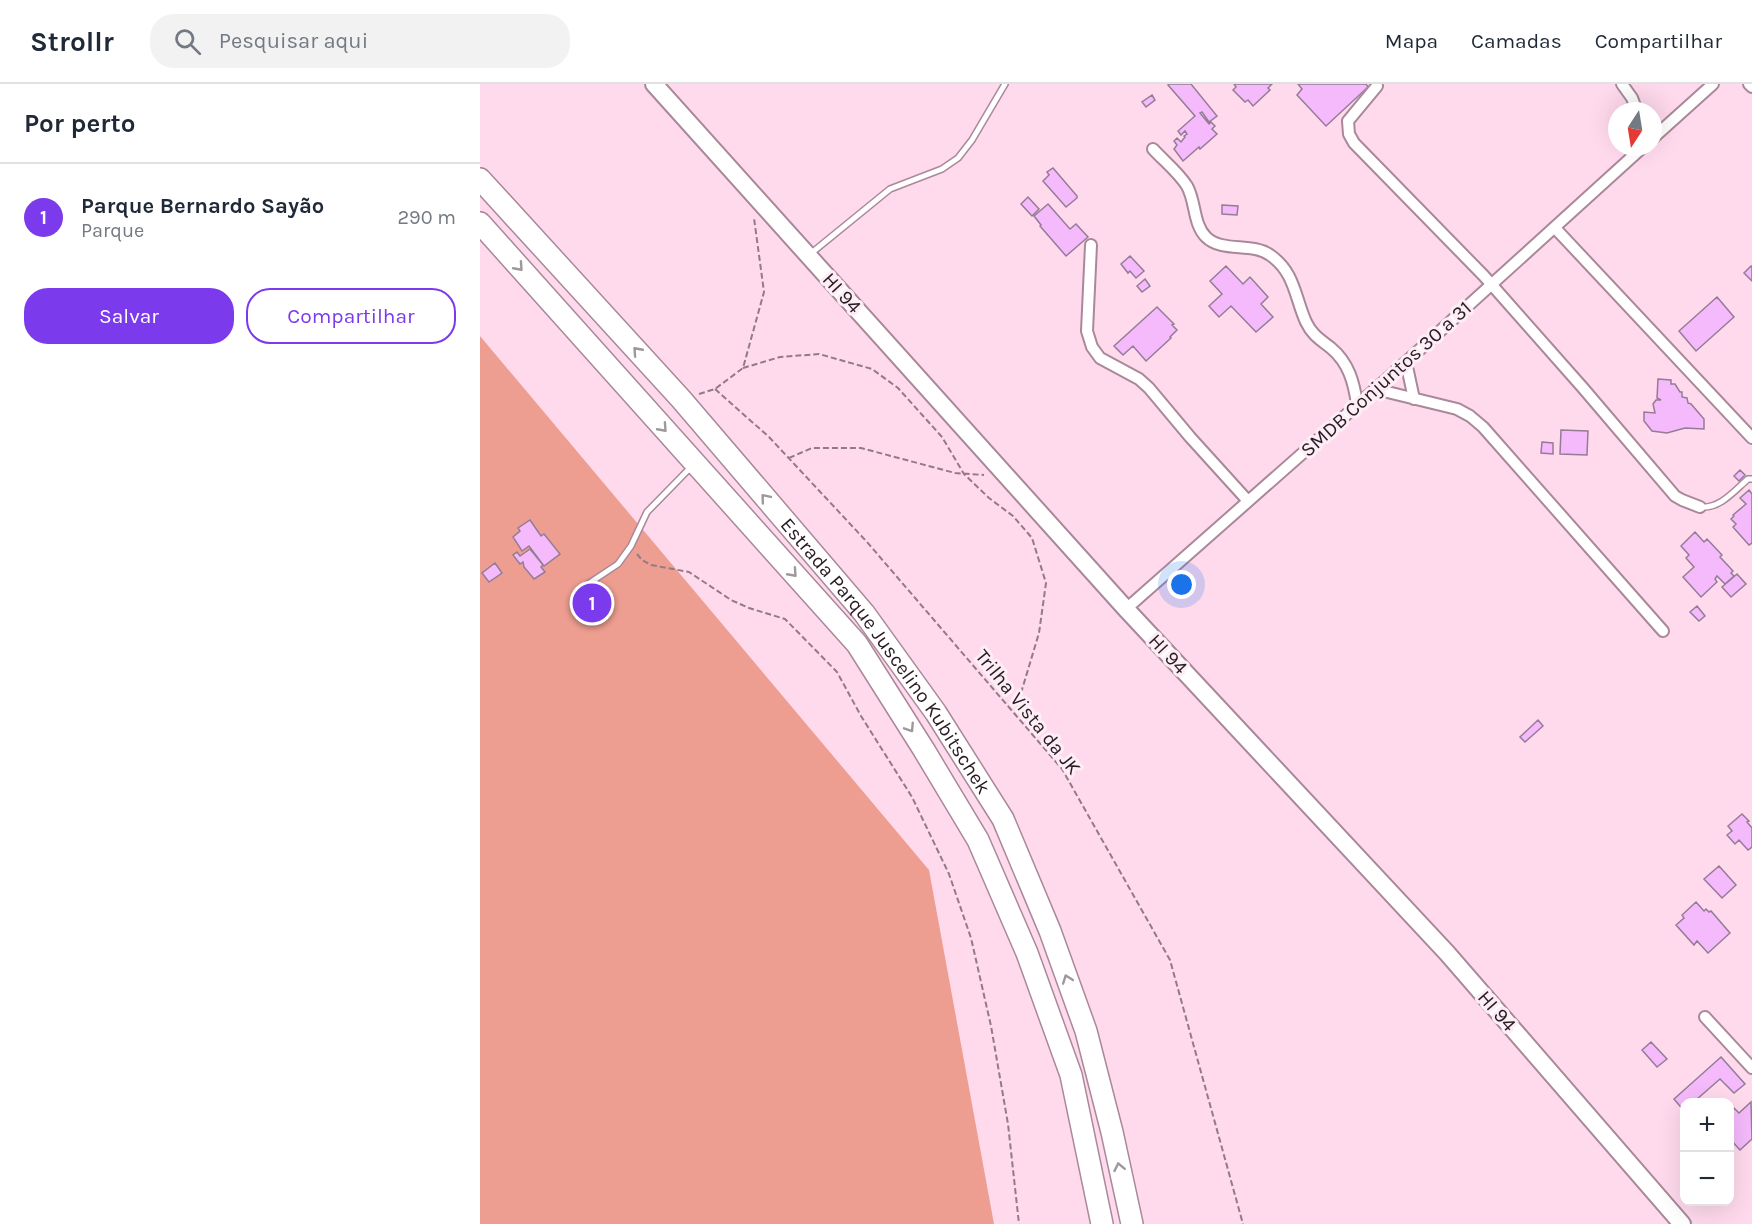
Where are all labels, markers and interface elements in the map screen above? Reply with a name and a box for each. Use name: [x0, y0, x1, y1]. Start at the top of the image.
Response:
search box: [150, 14, 570, 68]
text: Strollr: [30, 25, 114, 58]
icon: search: [171, 25, 204, 58]
text: Pesquisar aqui: [219, 28, 368, 54]
text: Mapa: [1385, 29, 1438, 53]
text: Camadas: [1471, 29, 1562, 53]
text: Compartilhar: [1595, 29, 1722, 53]
north arrow: [1608, 102, 1662, 156]
text: Por perto: [24, 108, 135, 139]
text: Parque Bernardo Sayão: [81, 193, 324, 219]
text: 1: [40, 206, 47, 229]
text: 290 m: [397, 206, 456, 229]
text: Parque: [81, 219, 144, 242]
one-way arrow: [512, 260, 523, 271]
street label: HI 94: [818, 268, 866, 318]
button: Salvar: [24, 288, 234, 344]
button: Compartilhar: [246, 288, 456, 344]
street label: SMDB Conjuntos 30 a 31: [1296, 296, 1476, 462]
one-way arrow: [633, 347, 644, 358]
one-way arrow: [656, 421, 667, 432]
one-way arrow: [761, 494, 772, 505]
street label: Estrada Parque Juscelino Kubitschek: [776, 513, 996, 798]
one-way arrow: [786, 567, 797, 577]
your location: [1167, 570, 1196, 599]
pin: 1: [572, 580, 612, 626]
street label: HI 94: [1144, 629, 1192, 679]
street label: Trilha Vista da JK: [971, 645, 1085, 779]
one-way arrow: [903, 722, 915, 732]
one-way arrow: [1062, 974, 1075, 985]
street label: HI 94: [1473, 986, 1521, 1036]
map controls: [1680, 1098, 1734, 1206]
button: +: [1680, 1098, 1734, 1152]
button: −: [1680, 1152, 1734, 1206]
one-way arrow: [1114, 1162, 1127, 1172]

